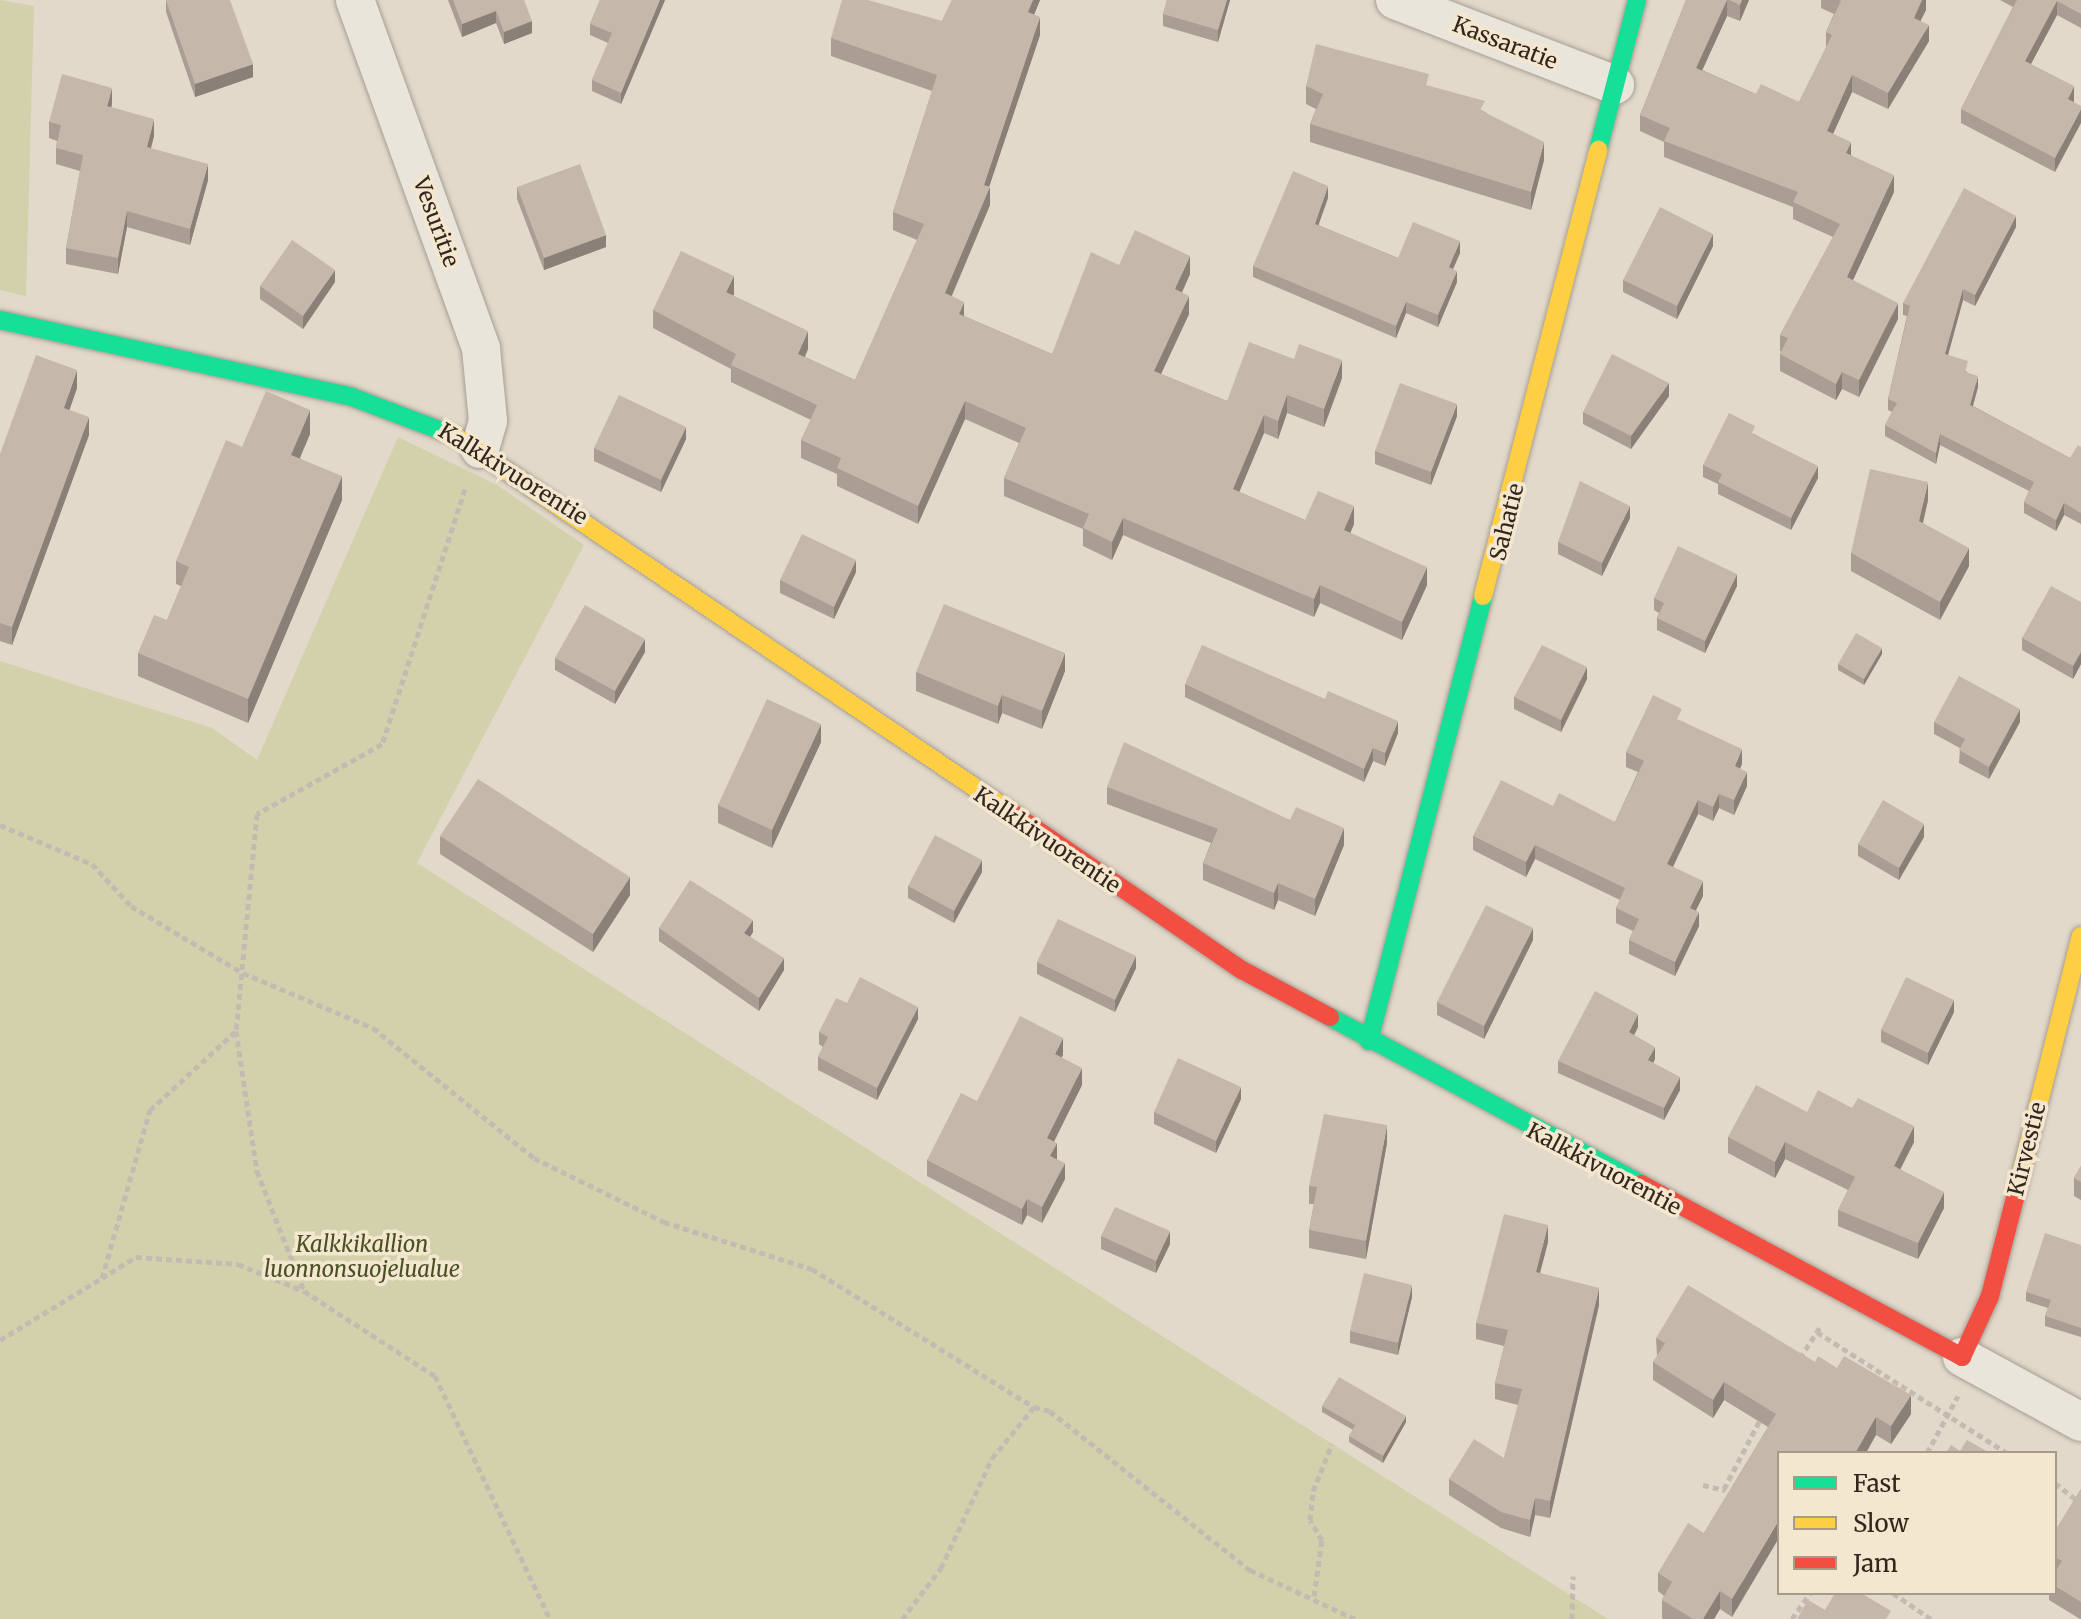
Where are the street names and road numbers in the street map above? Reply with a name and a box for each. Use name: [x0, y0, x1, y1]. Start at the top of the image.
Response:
street label: Kassaratie: [1449, 11, 1561, 75]
street label: Vesuritie: [408, 174, 464, 270]
street label: Kalkkivuorentie: [434, 418, 592, 530]
street label: Sahatie: [1485, 481, 1529, 563]
street label: Kalkkivuorentie: [969, 781, 1125, 899]
street label: Kirvestie: [2003, 1099, 2051, 1199]
street label: Kalkkivuorentie: [1522, 1117, 1686, 1221]

